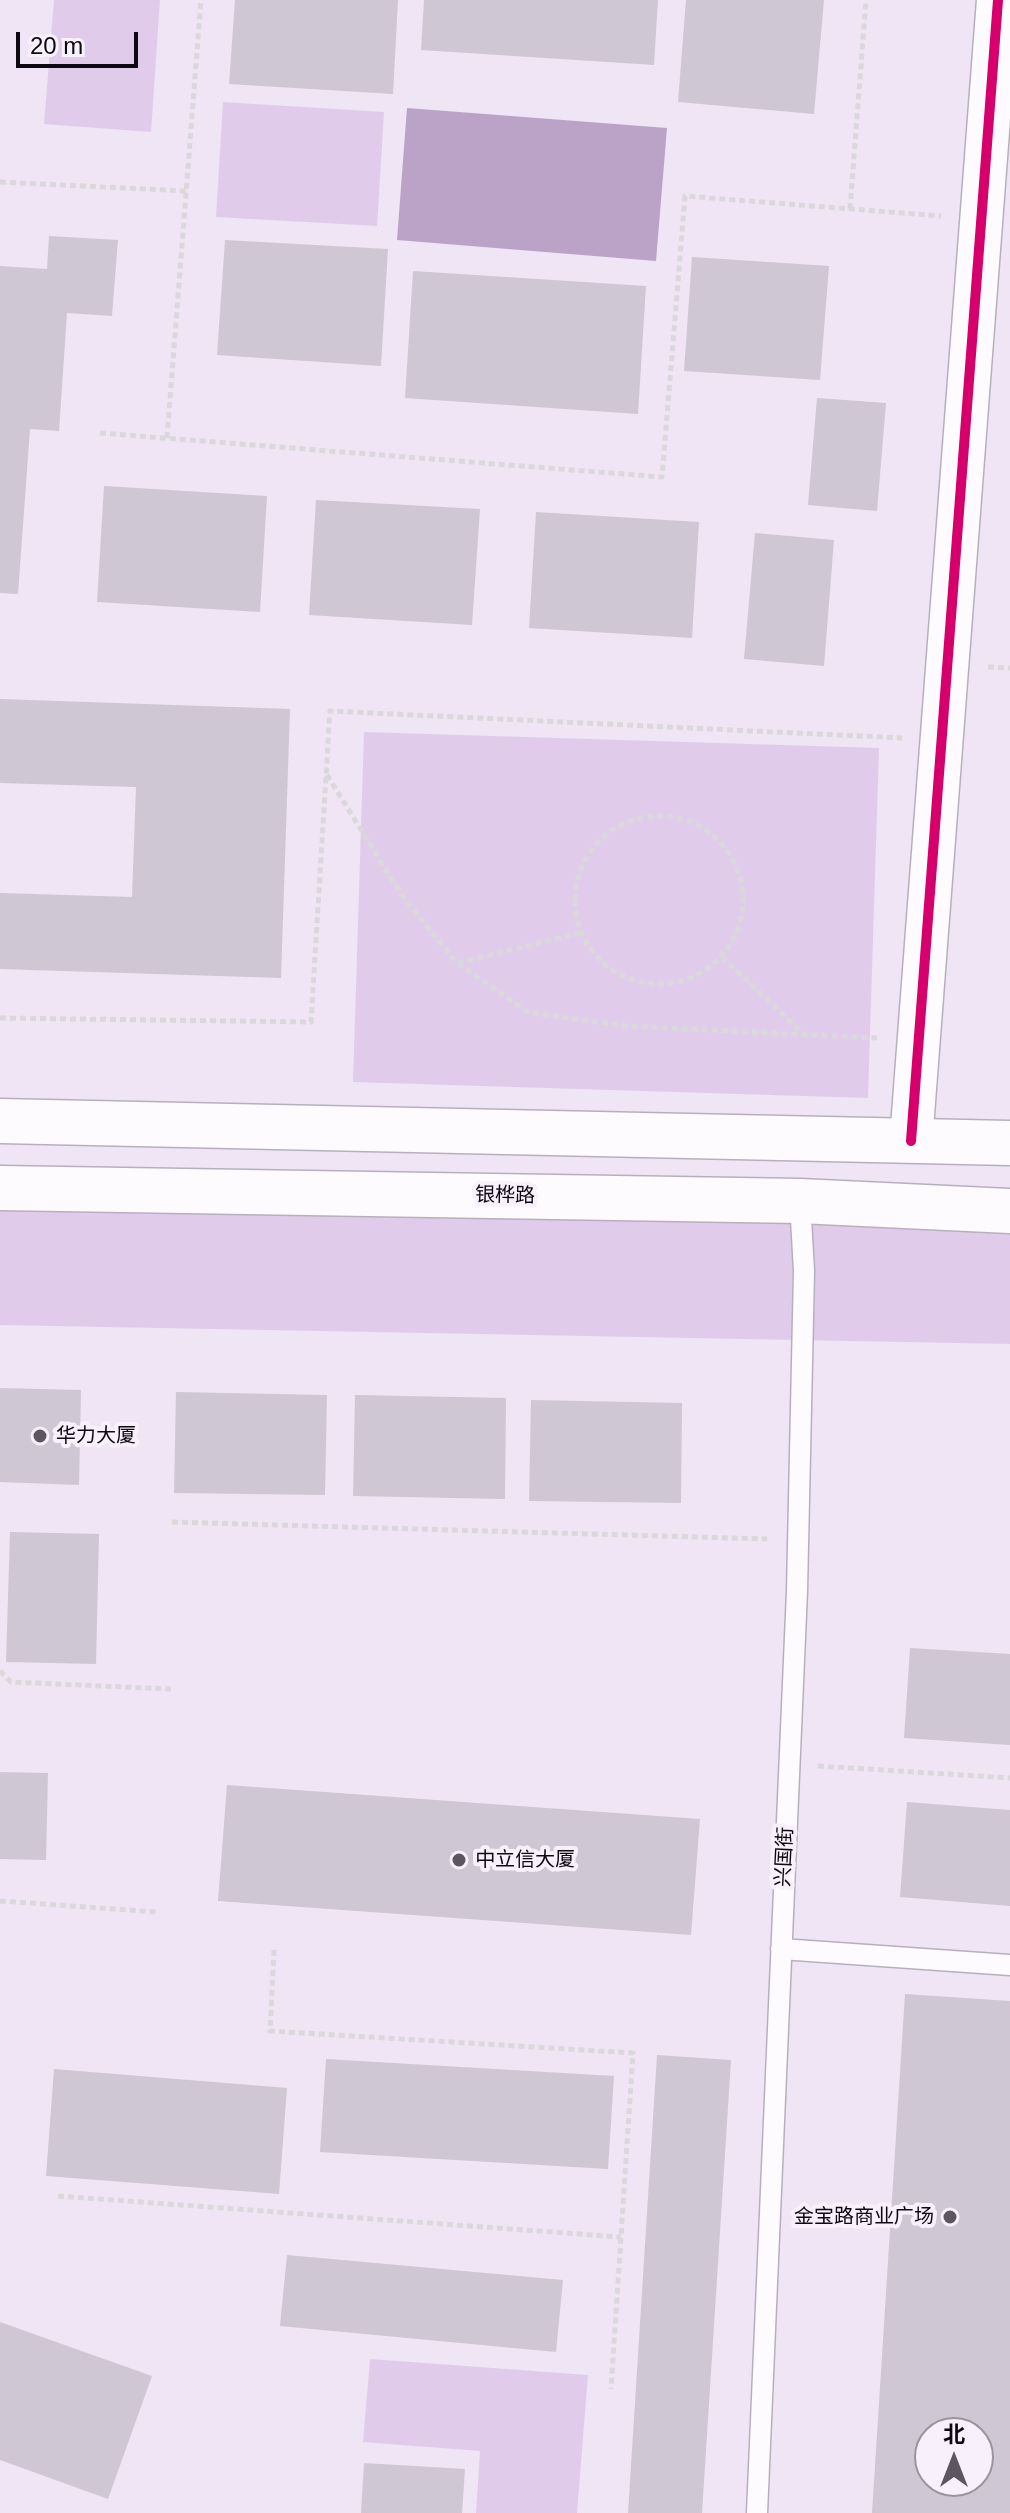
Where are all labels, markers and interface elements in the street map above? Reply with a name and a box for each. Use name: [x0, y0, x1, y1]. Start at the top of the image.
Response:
scale bar: [20, 16, 142, 66]
text: 20 m: [30, 32, 83, 59]
street label: 银桦路: [475, 1183, 535, 1209]
place label: 华力大厦: [56, 1424, 136, 1448]
marker: 华力大厦: [31, 1427, 49, 1445]
street label: 兴国街: [771, 1826, 799, 1888]
place label: 中立信大厦: [475, 1848, 575, 1872]
marker: 中立信大厦: [450, 1851, 468, 1869]
place label: 金宝路商业广场: [794, 2205, 934, 2229]
marker: 金宝路商业广场: [941, 2208, 959, 2226]
north arrow: [914, 2417, 994, 2497]
text: 北: [943, 2422, 965, 2447]

